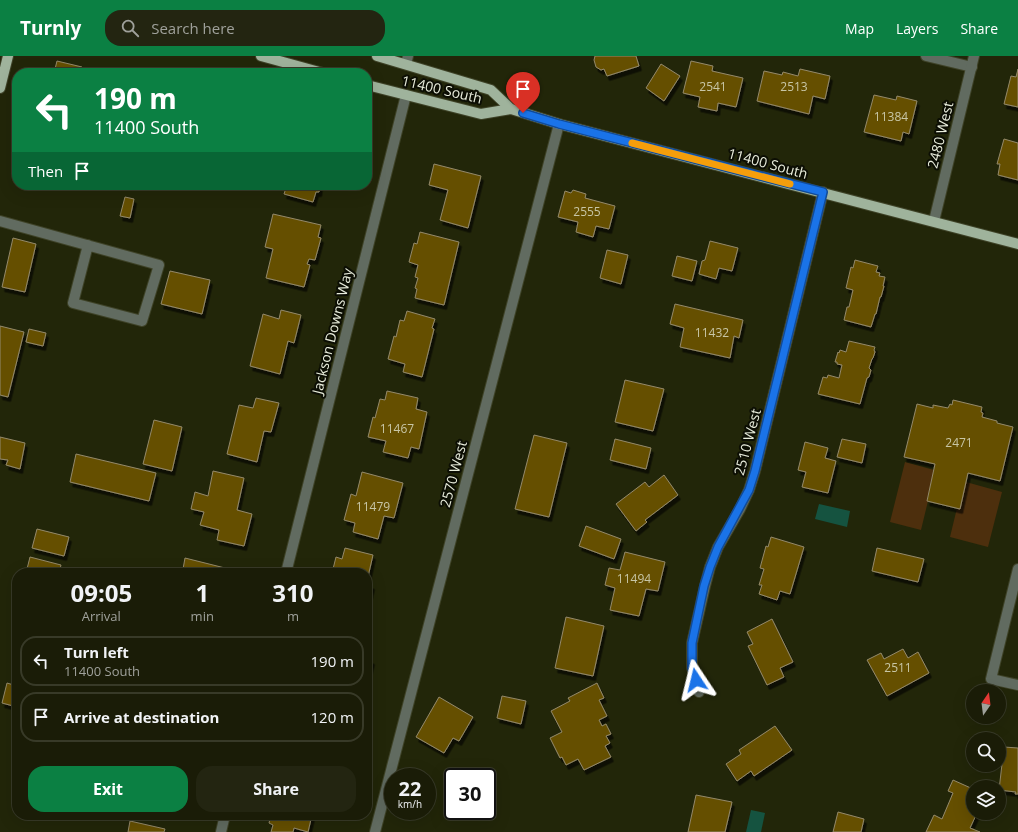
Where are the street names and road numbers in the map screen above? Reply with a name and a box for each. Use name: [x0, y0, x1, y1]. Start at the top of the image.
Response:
street label: 11400 South: [400, 71, 484, 107]
street label: 2480 West: [923, 100, 957, 170]
street label: 11400 South: [726, 143, 810, 183]
street label: Jackson Downs Way: [307, 265, 357, 398]
street label: 2510 West: [729, 407, 765, 477]
street label: 2570 West: [435, 439, 471, 509]

